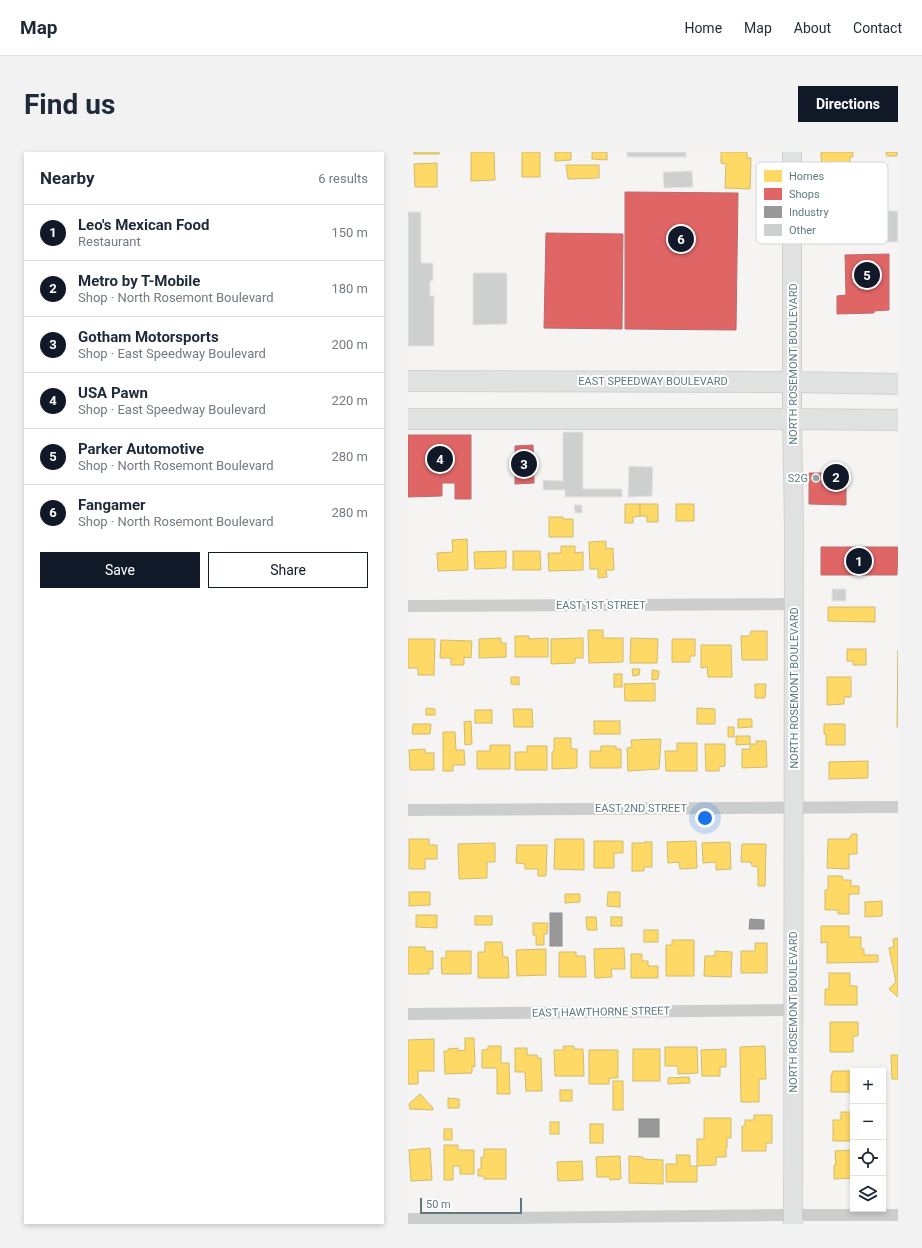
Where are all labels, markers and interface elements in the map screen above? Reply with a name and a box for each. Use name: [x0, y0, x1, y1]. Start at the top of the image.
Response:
text: Map: [20, 16, 58, 39]
text: Home: [684, 20, 722, 36]
text: Map: [744, 20, 772, 36]
text: About: [794, 20, 831, 36]
text: Contact: [853, 20, 902, 36]
button: Directions: [798, 86, 898, 122]
text: Find us: [24, 88, 115, 121]
legend: [756, 162, 888, 244]
text: Nearby: [40, 168, 95, 188]
text: Homes: [789, 170, 825, 183]
text: 6 results: [318, 171, 368, 186]
text: Shops: [789, 188, 820, 201]
text: Industry: [789, 206, 829, 219]
text: Leo's Mexican Food: [78, 216, 209, 234]
pin: 6: [668, 224, 694, 254]
text: Other: [789, 224, 816, 237]
text: 1: [49, 225, 57, 240]
text: 150 m: [331, 225, 368, 240]
text: Restaurant: [78, 234, 141, 249]
pin: 5: [854, 260, 880, 290]
text: Metro by T-Mobile: [78, 272, 200, 290]
text: 2: [49, 281, 57, 296]
text: 180 m: [331, 281, 368, 296]
street label: NORTH ROSEMONT BOULEVARD: [787, 283, 800, 445]
text: Shop · North Rosemont Boulevard: [78, 290, 274, 305]
text: Gotham Motorsports: [78, 328, 219, 346]
text: 3: [49, 337, 57, 352]
text: 200 m: [331, 337, 368, 352]
text: Shop · East Speedway Boulevard: [78, 346, 266, 361]
street label: EAST SPEEDWAY BOULEVARD: [578, 375, 728, 388]
text: USA Pawn: [78, 384, 148, 402]
text: 4: [49, 393, 57, 408]
text: 220 m: [331, 393, 368, 408]
text: Shop · East Speedway Boulevard: [78, 402, 266, 417]
text: Parker Automotive: [78, 440, 204, 458]
pin: 4: [427, 444, 453, 474]
text: 5: [49, 449, 57, 464]
text: 280 m: [331, 449, 368, 464]
pin: 3: [511, 449, 537, 479]
text: Shop · North Rosemont Boulevard: [78, 458, 274, 473]
pin: 2: [823, 462, 849, 492]
place label: S2G: [788, 472, 808, 485]
marker: S2G: [811, 473, 821, 483]
text: Fangamer: [78, 496, 146, 514]
text: 6: [49, 505, 57, 520]
text: 280 m: [331, 505, 368, 520]
text: Shop · North Rosemont Boulevard: [78, 514, 274, 529]
pin: 1: [846, 546, 872, 576]
button: Save: [40, 552, 200, 588]
button: Share: [208, 552, 368, 588]
street label: EAST 1ST STREET: [556, 599, 646, 612]
street label: NORTH ROSEMONT BOULEVARD: [788, 607, 801, 769]
street label: EAST 2ND STREET: [595, 802, 687, 815]
your location: [695, 808, 715, 828]
street label: NORTH ROSEMONT BOULEVARD: [787, 931, 800, 1093]
street label: EAST HAWTHORNE STREET: [532, 1004, 671, 1020]
map controls: [850, 1068, 886, 1212]
button: +: [850, 1068, 886, 1104]
button: −: [850, 1104, 886, 1140]
button: locate: [850, 1140, 886, 1176]
button: layers: [850, 1176, 886, 1212]
scale bar: [420, 1196, 522, 1215]
text: 50 m: [426, 1198, 451, 1211]

